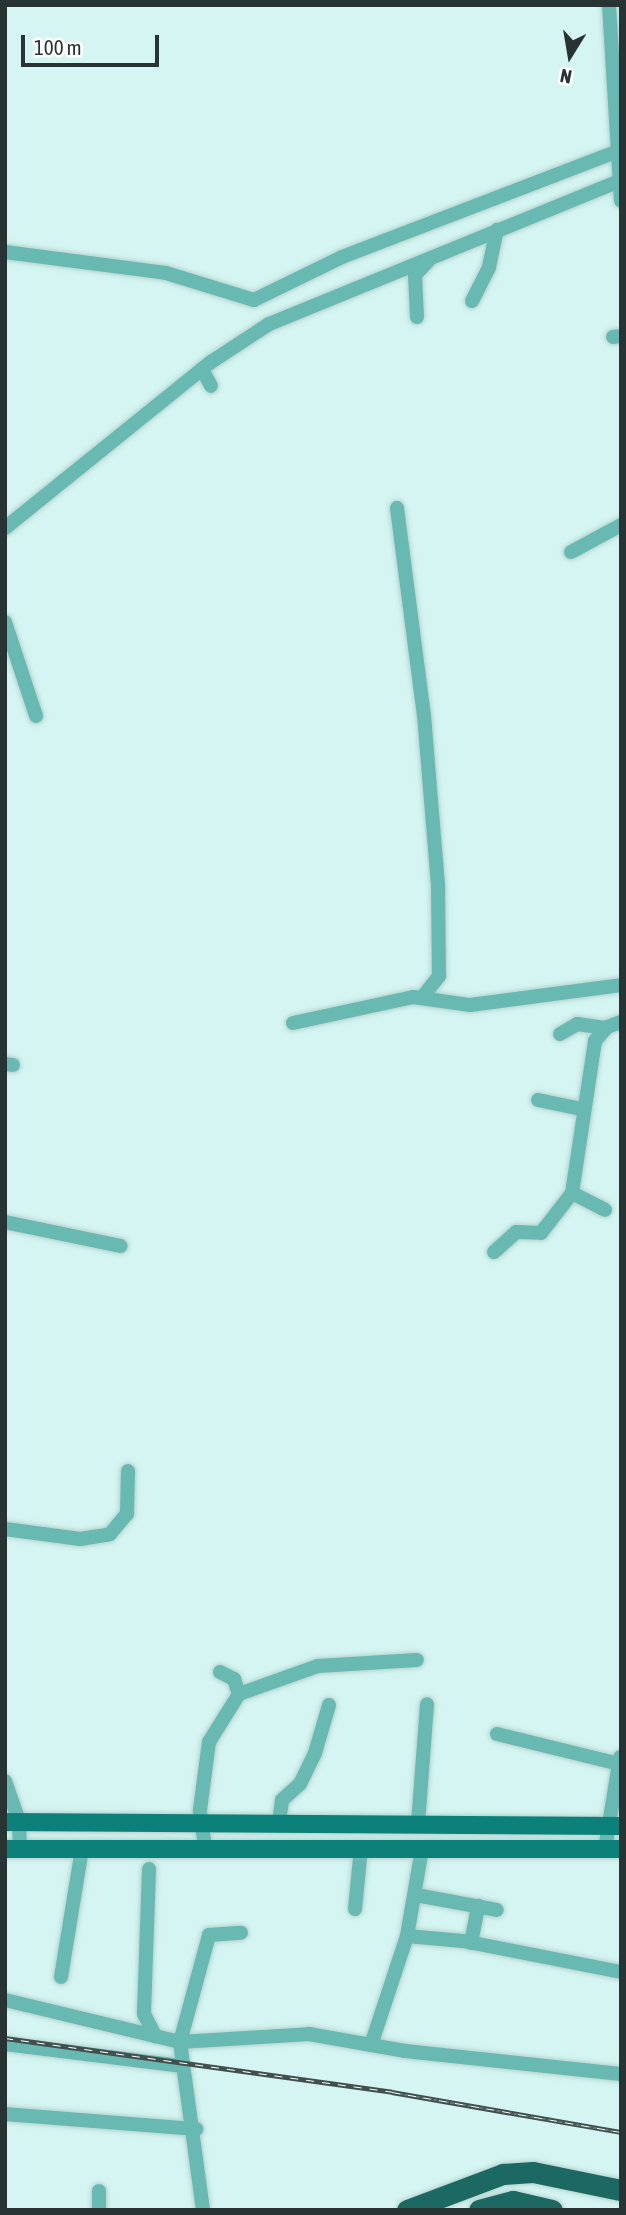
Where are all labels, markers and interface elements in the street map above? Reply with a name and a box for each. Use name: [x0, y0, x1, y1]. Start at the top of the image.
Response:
scale bar: [24, 21, 163, 65]
north arrow: [535, 21, 605, 91]
text: 100 m: [34, 35, 82, 59]
text: N: [558, 65, 574, 88]

